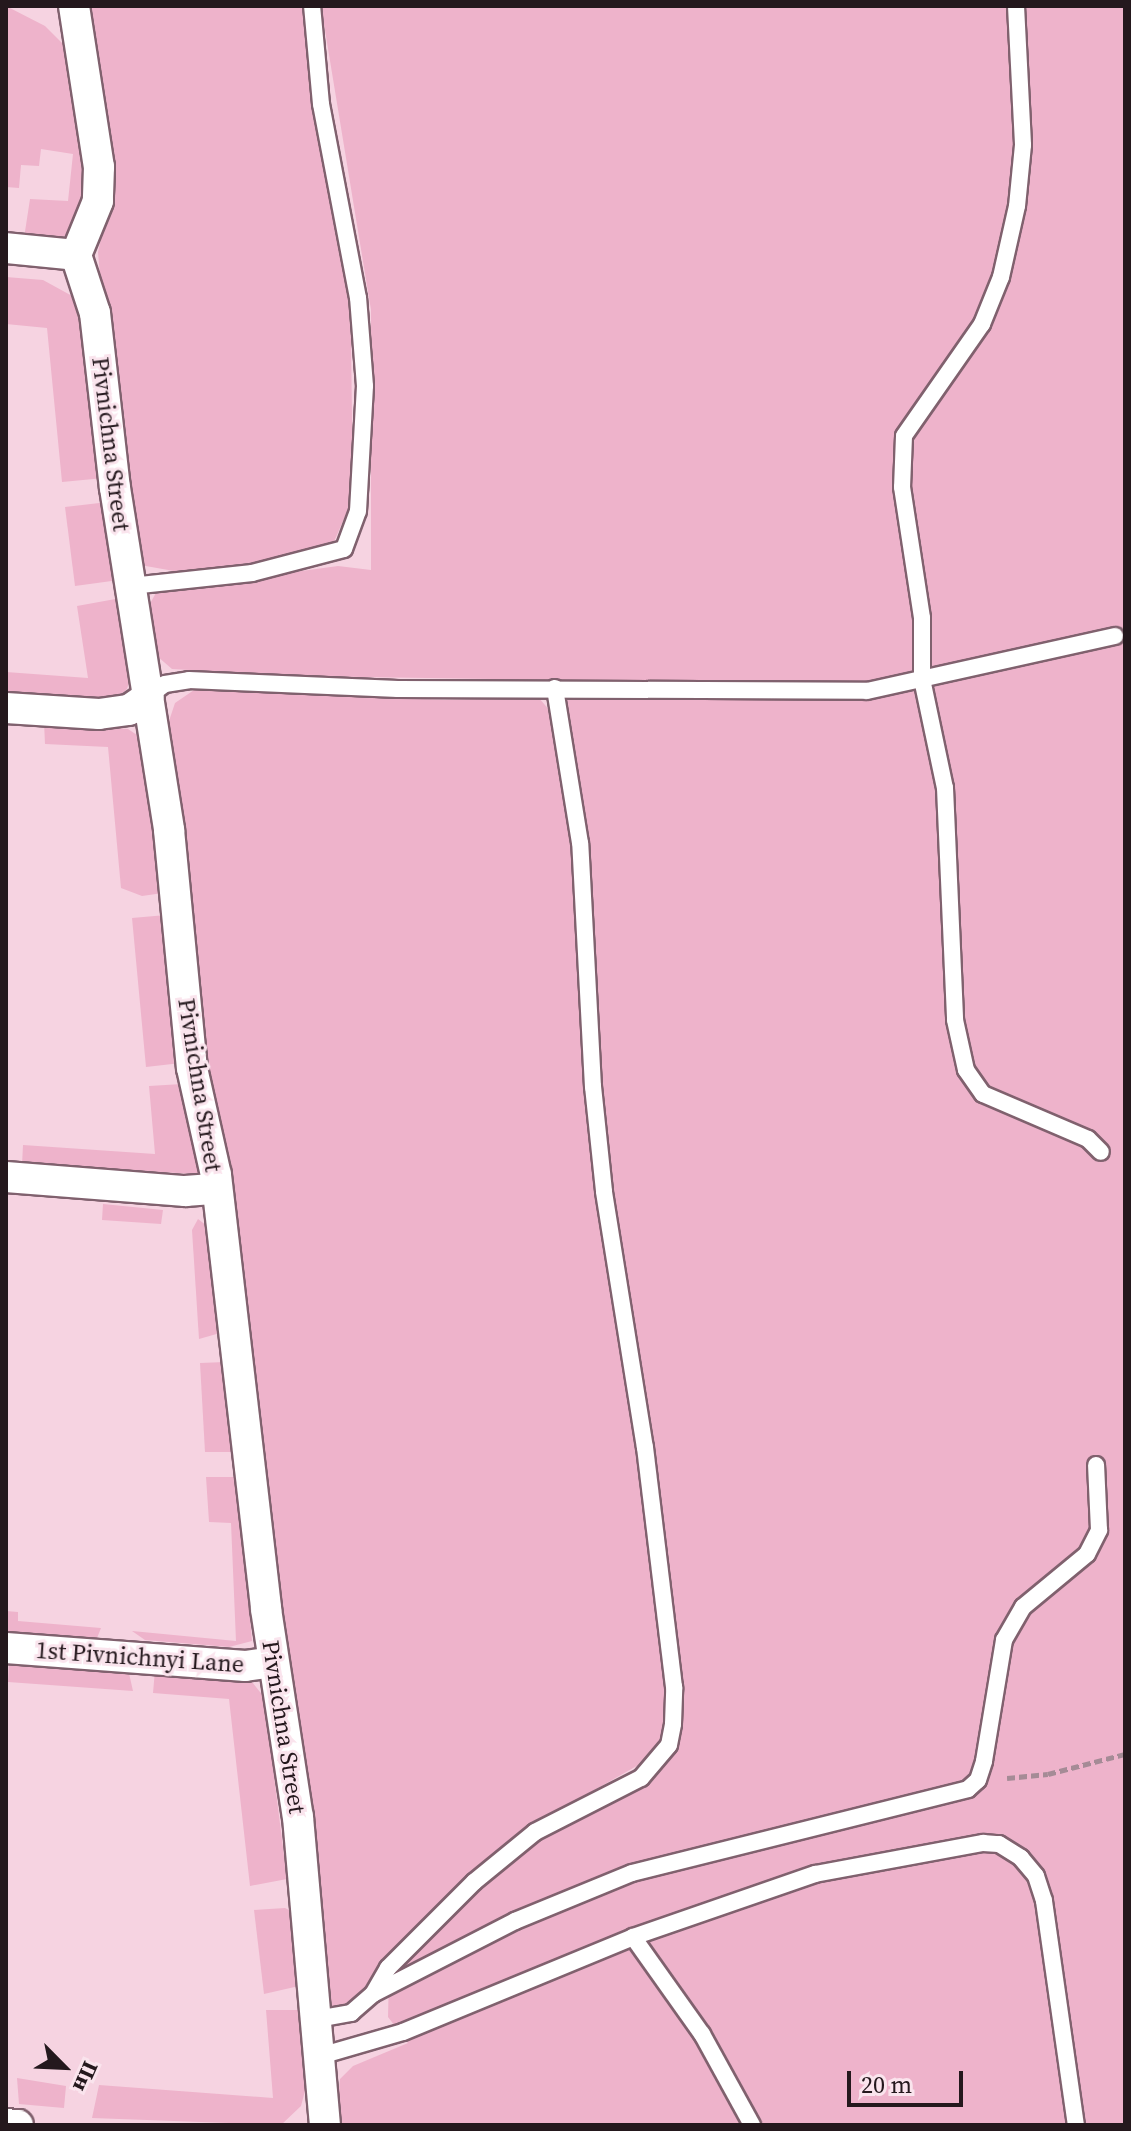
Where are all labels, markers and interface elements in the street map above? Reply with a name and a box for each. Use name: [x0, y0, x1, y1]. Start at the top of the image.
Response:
street label: Pivnichna Street: [86, 355, 136, 533]
street label: Pivnichna Street: [172, 996, 228, 1174]
street label: 1st Pivnichnyi Lane: [35, 1635, 245, 1679]
street label: Pivnichna Street: [256, 1638, 312, 1816]
north arrow: [24, 2027, 104, 2107]
scale bar: [851, 2055, 967, 2105]
text: Пн: [66, 2057, 106, 2097]
text: 20 m: [861, 2068, 912, 2101]

